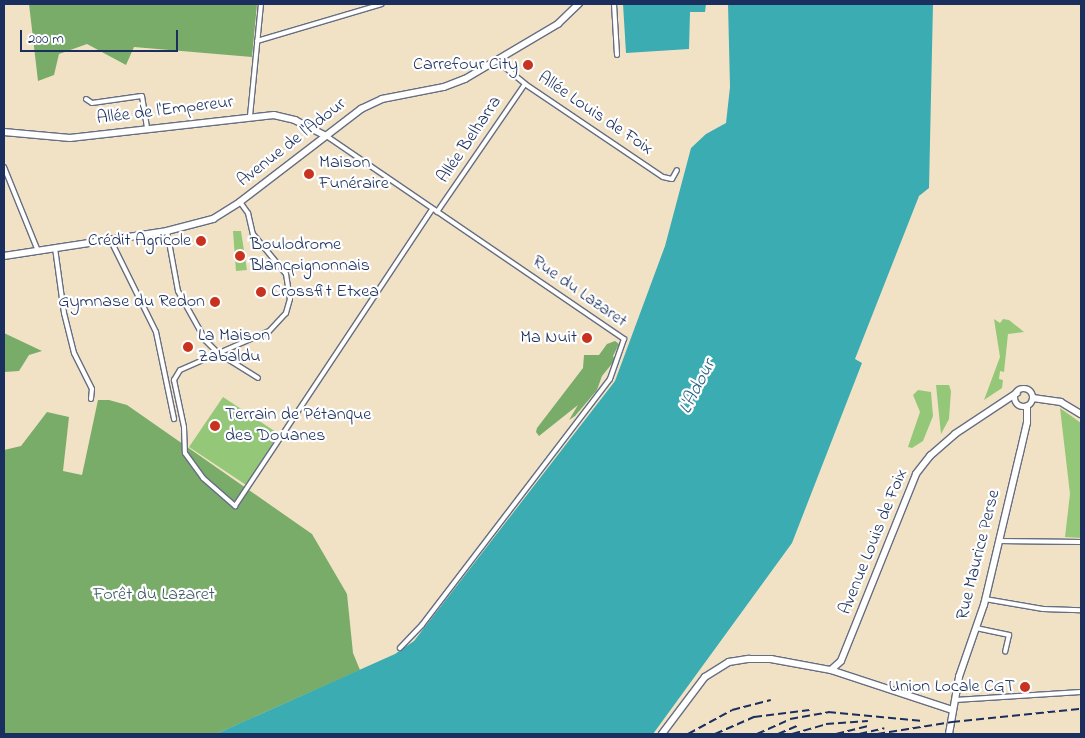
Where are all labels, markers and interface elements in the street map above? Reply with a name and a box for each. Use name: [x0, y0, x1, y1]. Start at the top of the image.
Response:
scale bar: [22, 20, 180, 52]
text: 200 m: [28, 28, 64, 50]
place label: Carrefour City: [413, 54, 518, 76]
marker: Carrefour City: [522, 59, 534, 71]
street label: Allée Louis de Foix: [533, 67, 657, 161]
street label: Allée de l'Empereur: [95, 92, 235, 130]
street label: Allée Belharra: [433, 92, 507, 188]
street label: Avenue de l'Adour: [233, 94, 351, 192]
place label: Maison Funéraire: [319, 153, 389, 195]
marker: Maison Funéraire: [303, 168, 315, 180]
place label: Crédit Agricole: [88, 230, 191, 252]
marker: Crédit Agricole: [195, 235, 207, 247]
place label: Boulodrome Blancpignonnais: [250, 235, 370, 278]
marker: Boulodrome Blancpignonnais: [234, 250, 246, 262]
street label: Rue du Lazaret: [527, 251, 631, 333]
place label: Crossfit Etxea: [271, 281, 379, 303]
marker: Crossfit Etxea: [255, 286, 267, 298]
place label: Gymnase du Redon: [58, 291, 205, 313]
marker: Gymnase du Redon: [209, 296, 221, 308]
place label: La Maison Zabaldu: [198, 326, 270, 368]
place label: Ma Nuit: [520, 327, 577, 349]
marker: Ma Nuit: [581, 332, 593, 344]
marker: La Maison Zabaldu: [182, 341, 194, 353]
water label: L'Adour: [675, 356, 721, 418]
place label: Terrain de Pétanque des Douanes: [225, 405, 371, 448]
marker: Terrain de Pétanque des Douanes: [209, 420, 221, 432]
street label: Avenue Louis de Foix: [835, 466, 913, 618]
street label: Rue Maurice Perse: [952, 488, 1006, 622]
park label: Forêt du Lazaret: [93, 584, 215, 606]
place label: Union Locale CGT: [889, 676, 1015, 698]
marker: Union Locale CGT: [1019, 681, 1031, 693]

